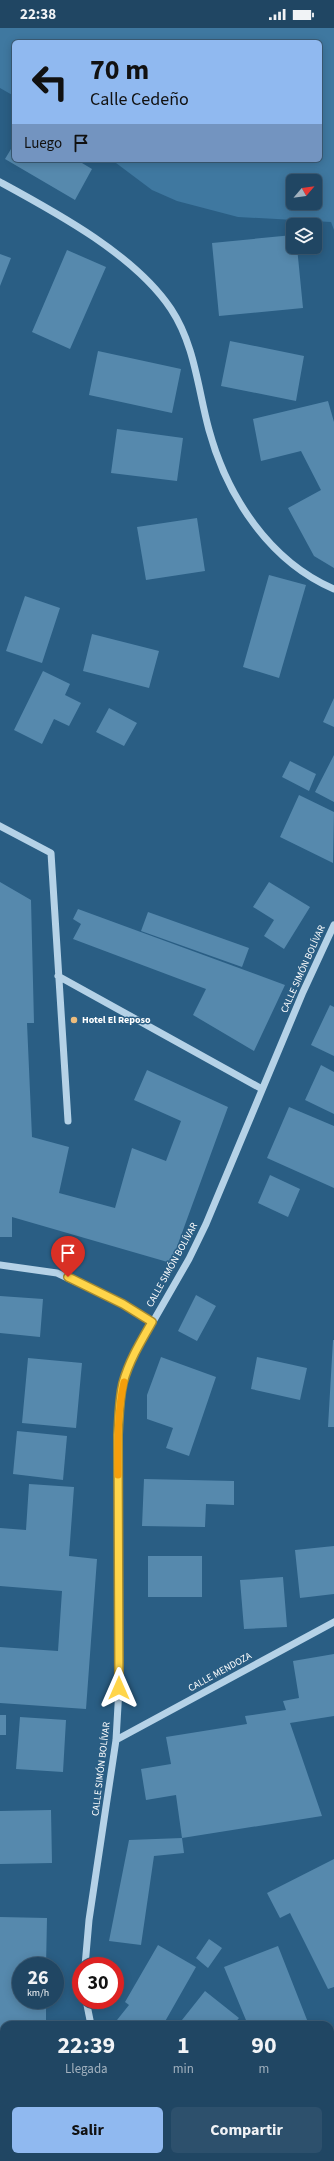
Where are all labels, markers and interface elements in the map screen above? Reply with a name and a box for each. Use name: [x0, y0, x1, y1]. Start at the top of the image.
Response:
text: 22:38: [20, 4, 56, 25]
text: 70 m: [90, 50, 149, 90]
icon: left: [24, 56, 76, 108]
text: Calle Cedeño: [90, 87, 189, 112]
icon: arrive: [70, 132, 92, 154]
text: Luego: [24, 133, 62, 154]
north arrow: [286, 174, 322, 210]
map controls: [286, 174, 322, 254]
button: layers: [286, 218, 322, 254]
street label: CALLE SIMÓN BOLÍVAR: [277, 923, 329, 1015]
place label: Hotel El Reposo: [82, 1013, 151, 1027]
marker: Hotel El Reposo: [69, 1015, 79, 1025]
street label: CALLE SIMÓN BOLÍVAR: [143, 1220, 201, 1310]
pin: [51, 1236, 85, 1277]
icon: arrive: [57, 1242, 79, 1264]
street label: CALLE MENDOZA: [186, 1649, 255, 1695]
position arrow: [98, 1667, 140, 1709]
street label: CALLE SIMÓN BOLÍVAR: [88, 1721, 114, 1817]
speed limit sign: 30: [72, 1957, 124, 2009]
text: 26: [27, 1964, 49, 1992]
text: km/h: [27, 1986, 49, 2000]
text: 22:39: [57, 2028, 115, 2063]
text: 1: [177, 2028, 190, 2063]
text: 90: [251, 2028, 277, 2063]
text: Llegada: [65, 2060, 108, 2078]
text: min: [173, 2060, 194, 2078]
text: m: [258, 2060, 269, 2078]
button: Salir: [12, 2107, 163, 2153]
button: Compartir: [171, 2107, 322, 2153]

